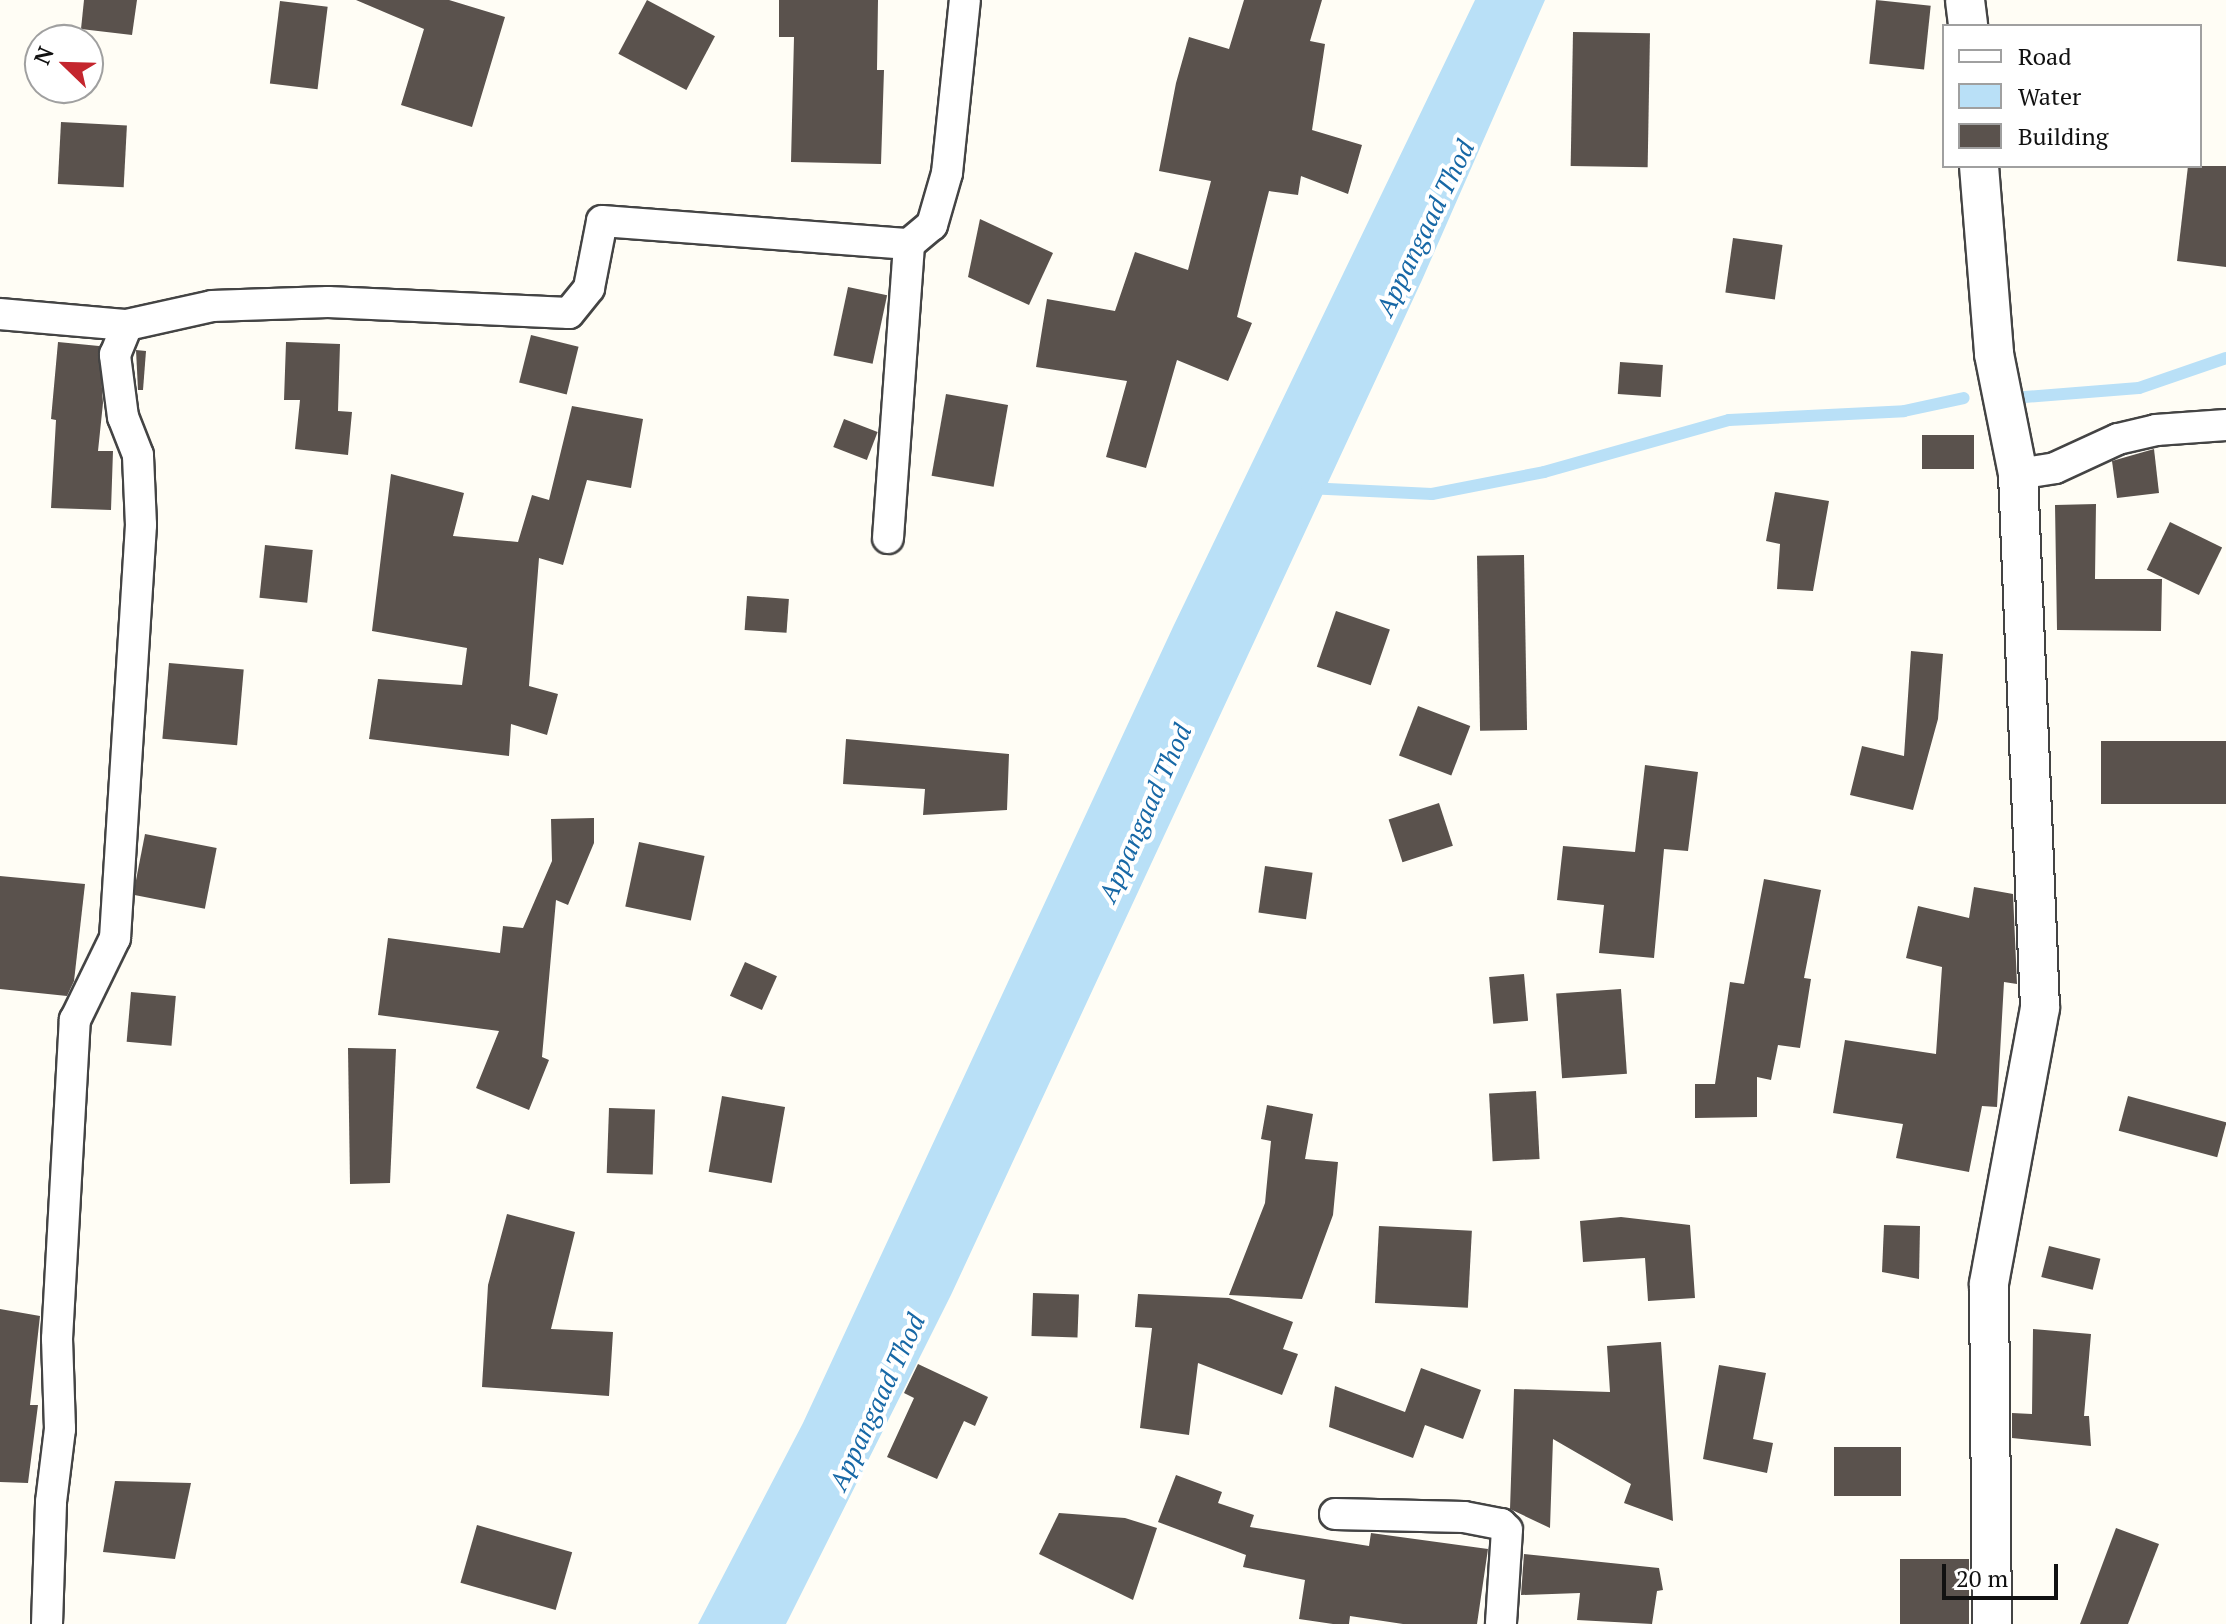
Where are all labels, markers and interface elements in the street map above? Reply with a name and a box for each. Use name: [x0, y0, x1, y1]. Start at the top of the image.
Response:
north arrow: [24, 24, 104, 104]
legend: [1942, 24, 2202, 168]
text: Road: [2018, 40, 2072, 72]
text: N: [27, 42, 60, 69]
text: Water: [2018, 80, 2081, 112]
text: Building: [2018, 120, 2108, 152]
water label: Appangaad Thod: [1369, 135, 1481, 321]
water label: Appangaad Thod: [1092, 719, 1198, 907]
water label: Appangaad Thod: [822, 1309, 932, 1495]
scale bar: [1946, 1548, 2062, 1598]
text: 20 m: [1956, 1562, 2008, 1594]

